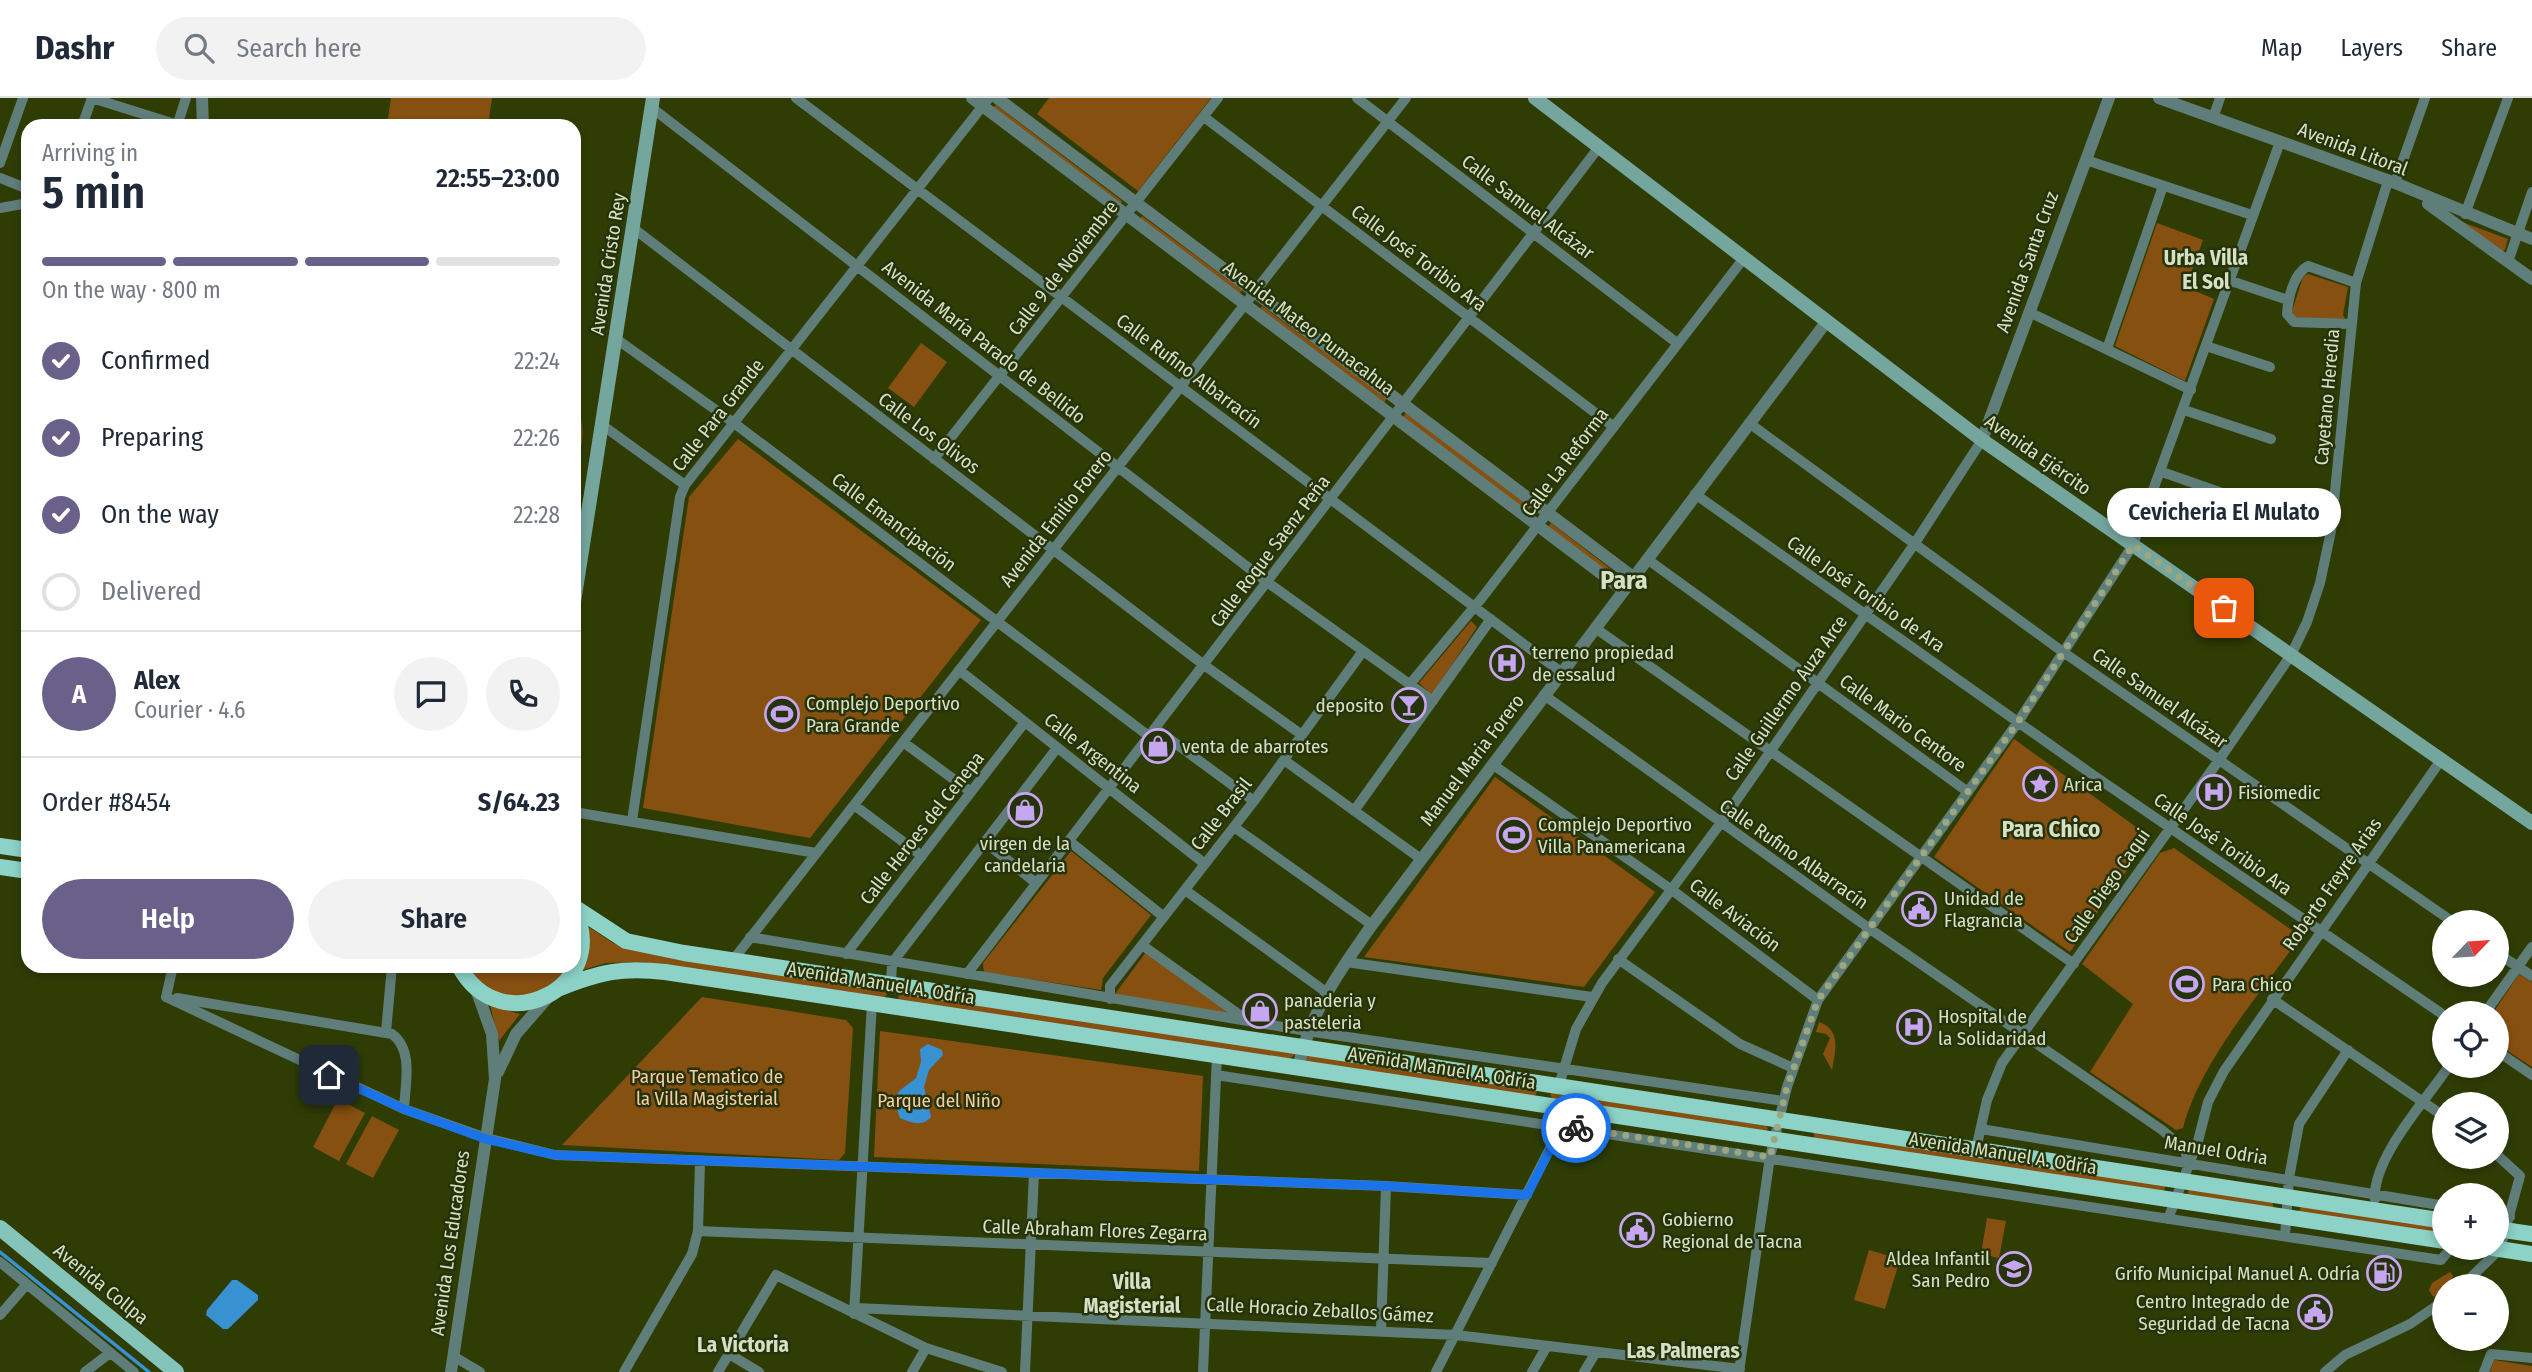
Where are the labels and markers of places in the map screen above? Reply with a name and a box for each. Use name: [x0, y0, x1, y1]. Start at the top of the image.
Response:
callout: Cevicheria El Mulato: [2107, 489, 2341, 538]
pin: [2194, 578, 2254, 638]
place label: terreno propiedad de essalud: [1532, 641, 1674, 686]
hospital icon: terreno propiedad de essalud: [1488, 644, 1526, 682]
bar icon: deposito: [1390, 686, 1428, 724]
place label: Complejo Deportivo Para Grande: [806, 692, 960, 737]
place label: deposito: [1316, 694, 1384, 717]
sports icon: Complejo Deportivo Para Grande: [763, 695, 801, 733]
shop icon: venta de abarrotes: [1139, 727, 1177, 765]
place label: venta de abarrotes: [1182, 735, 1328, 758]
place icon: Arica: [2021, 765, 2059, 803]
place label: Arica: [2064, 773, 2103, 796]
hospital icon: Fisiomedic: [2195, 773, 2233, 811]
place label: Fisiomedic: [2238, 781, 2321, 804]
shop icon: virgen de la candelaria: [1006, 791, 1044, 829]
place label: Complejo Deportivo Villa Panamericana: [1538, 813, 1692, 858]
sports icon: Complejo Deportivo Villa Panamericana: [1495, 816, 1533, 854]
place label: virgen de la candelaria: [980, 832, 1070, 877]
place label: Unidad de Flagrancia: [1944, 887, 2024, 932]
public building icon: Unidad de Flagrancia: [1900, 890, 1938, 928]
sports icon: Para Chico: [2168, 965, 2206, 1003]
place label: Para Chico: [2212, 973, 2292, 996]
place label: panaderia y pasteleria: [1284, 989, 1376, 1034]
shop icon: panaderia y pasteleria: [1241, 992, 1279, 1030]
place label: Hospital de la Solidaridad: [1938, 1005, 2047, 1050]
hospital icon: Hospital de la Solidaridad: [1895, 1008, 1933, 1046]
pin: [299, 1045, 359, 1105]
place label: Gobierno Regional de Tacna: [1662, 1208, 1802, 1253]
public building icon: Gobierno Regional de Tacna: [1618, 1211, 1656, 1249]
place label: Aldea Infantil San Pedro: [1886, 1247, 1990, 1292]
school or university icon: Aldea Infantil San Pedro: [1995, 1250, 2033, 1288]
fuel station icon: Grifo Municipal Manuel A. Odría: [2365, 1254, 2403, 1292]
place label: Grifo Municipal Manuel A. Odría: [2115, 1262, 2360, 1285]
place label: Centro Integrado de Seguridad de Tacna: [2136, 1290, 2290, 1335]
public building icon: Centro Integrado de Seguridad de Tacna: [2296, 1293, 2334, 1331]

